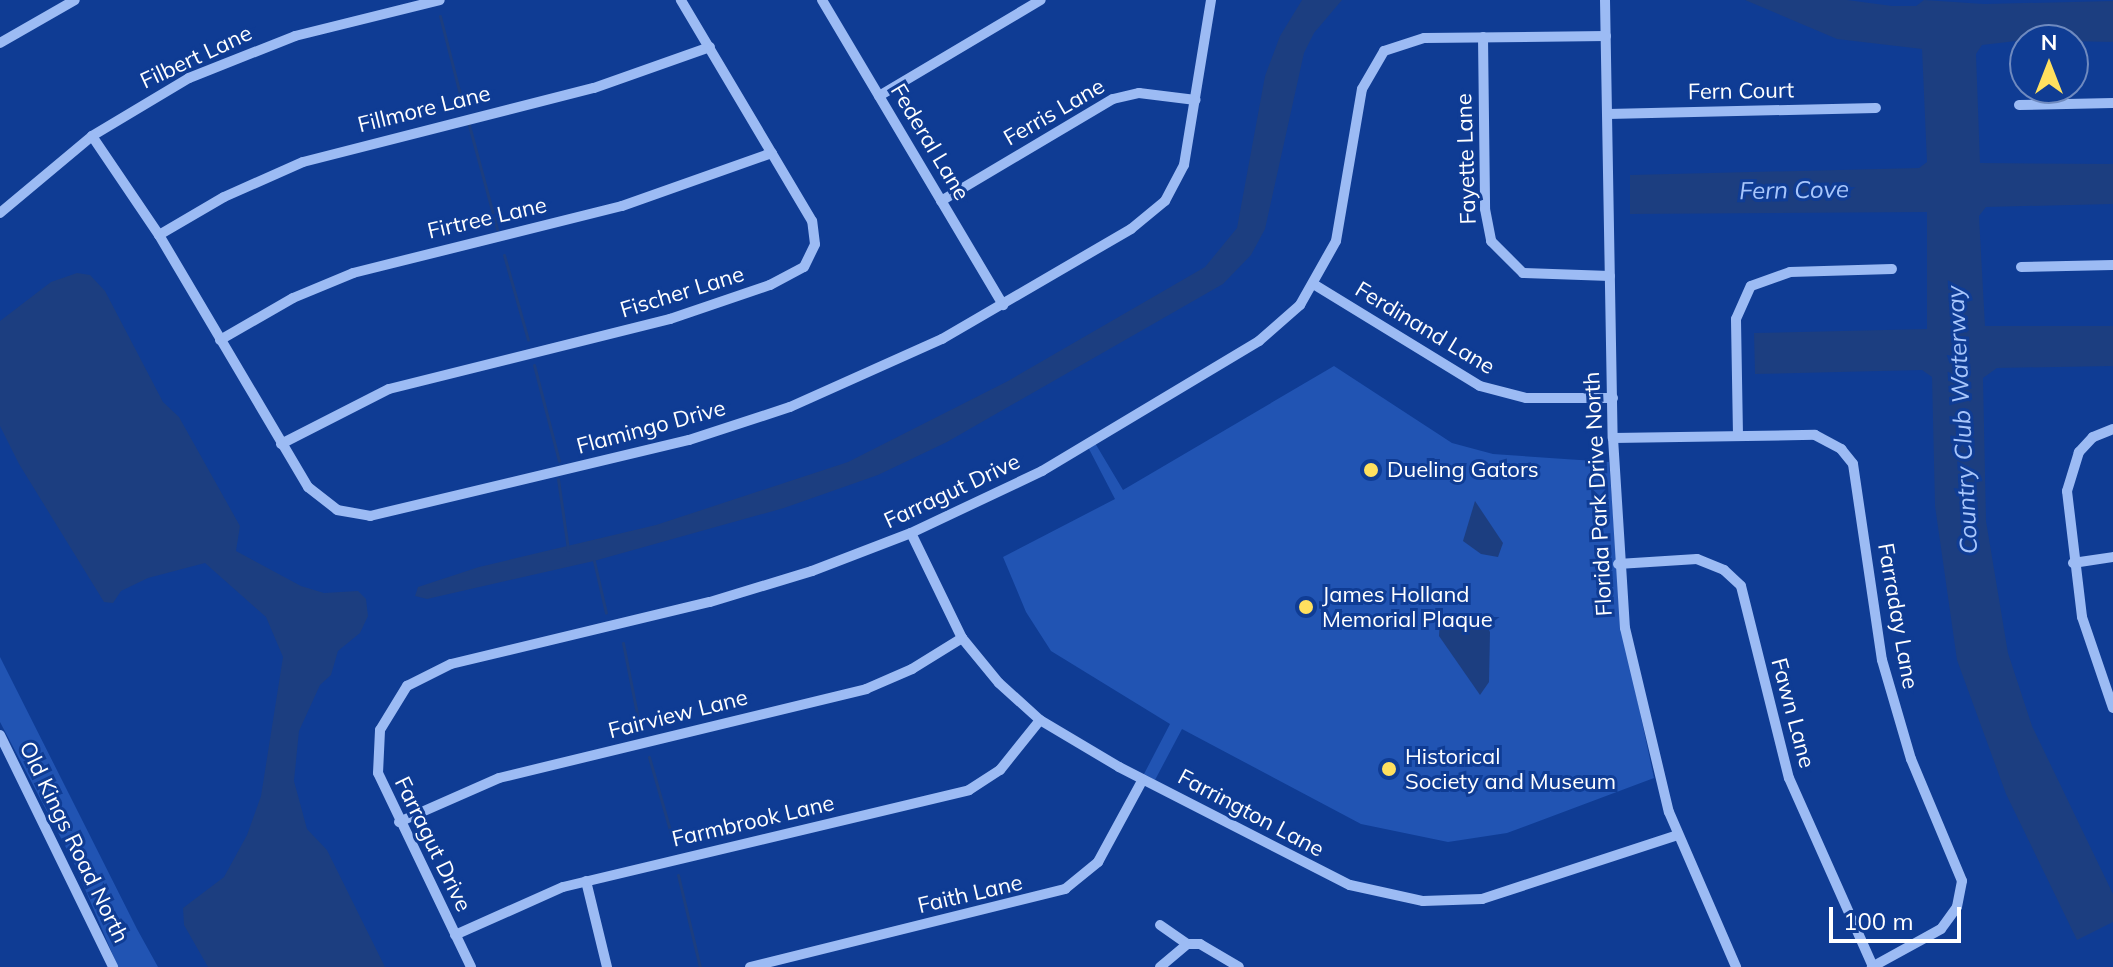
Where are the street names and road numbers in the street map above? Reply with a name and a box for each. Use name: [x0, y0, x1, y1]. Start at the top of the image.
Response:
street label: Filbert Lane: [136, 20, 256, 94]
street label: Ferris Lane: [999, 73, 1109, 151]
street label: Fern Court: [1688, 77, 1794, 105]
street label: Federal Lane: [885, 79, 975, 205]
street label: Fillmore Lane: [355, 80, 493, 138]
street label: Fayette Lane: [1451, 93, 1481, 225]
street label: Firtree Lane: [425, 191, 549, 245]
street label: Fischer Lane: [617, 261, 747, 323]
street label: Ferdinand Lane: [1350, 276, 1500, 380]
street label: Florida Park Drive North: [1578, 371, 1618, 617]
street label: Flamingo Drive: [574, 394, 728, 460]
street label: Farragut Drive: [880, 448, 1024, 534]
street label: Farraday Lane: [1872, 541, 1924, 691]
street label: Fawn Lane: [1766, 655, 1820, 771]
street label: Fairview Lane: [606, 684, 750, 744]
street label: Old Kings Road North: [14, 737, 134, 947]
street label: Farrington Lane: [1174, 763, 1328, 863]
street label: Farragut Drive: [389, 772, 477, 916]
street label: Farmbrook Lane: [669, 789, 837, 853]
street label: Faith Lane: [915, 869, 1025, 919]

